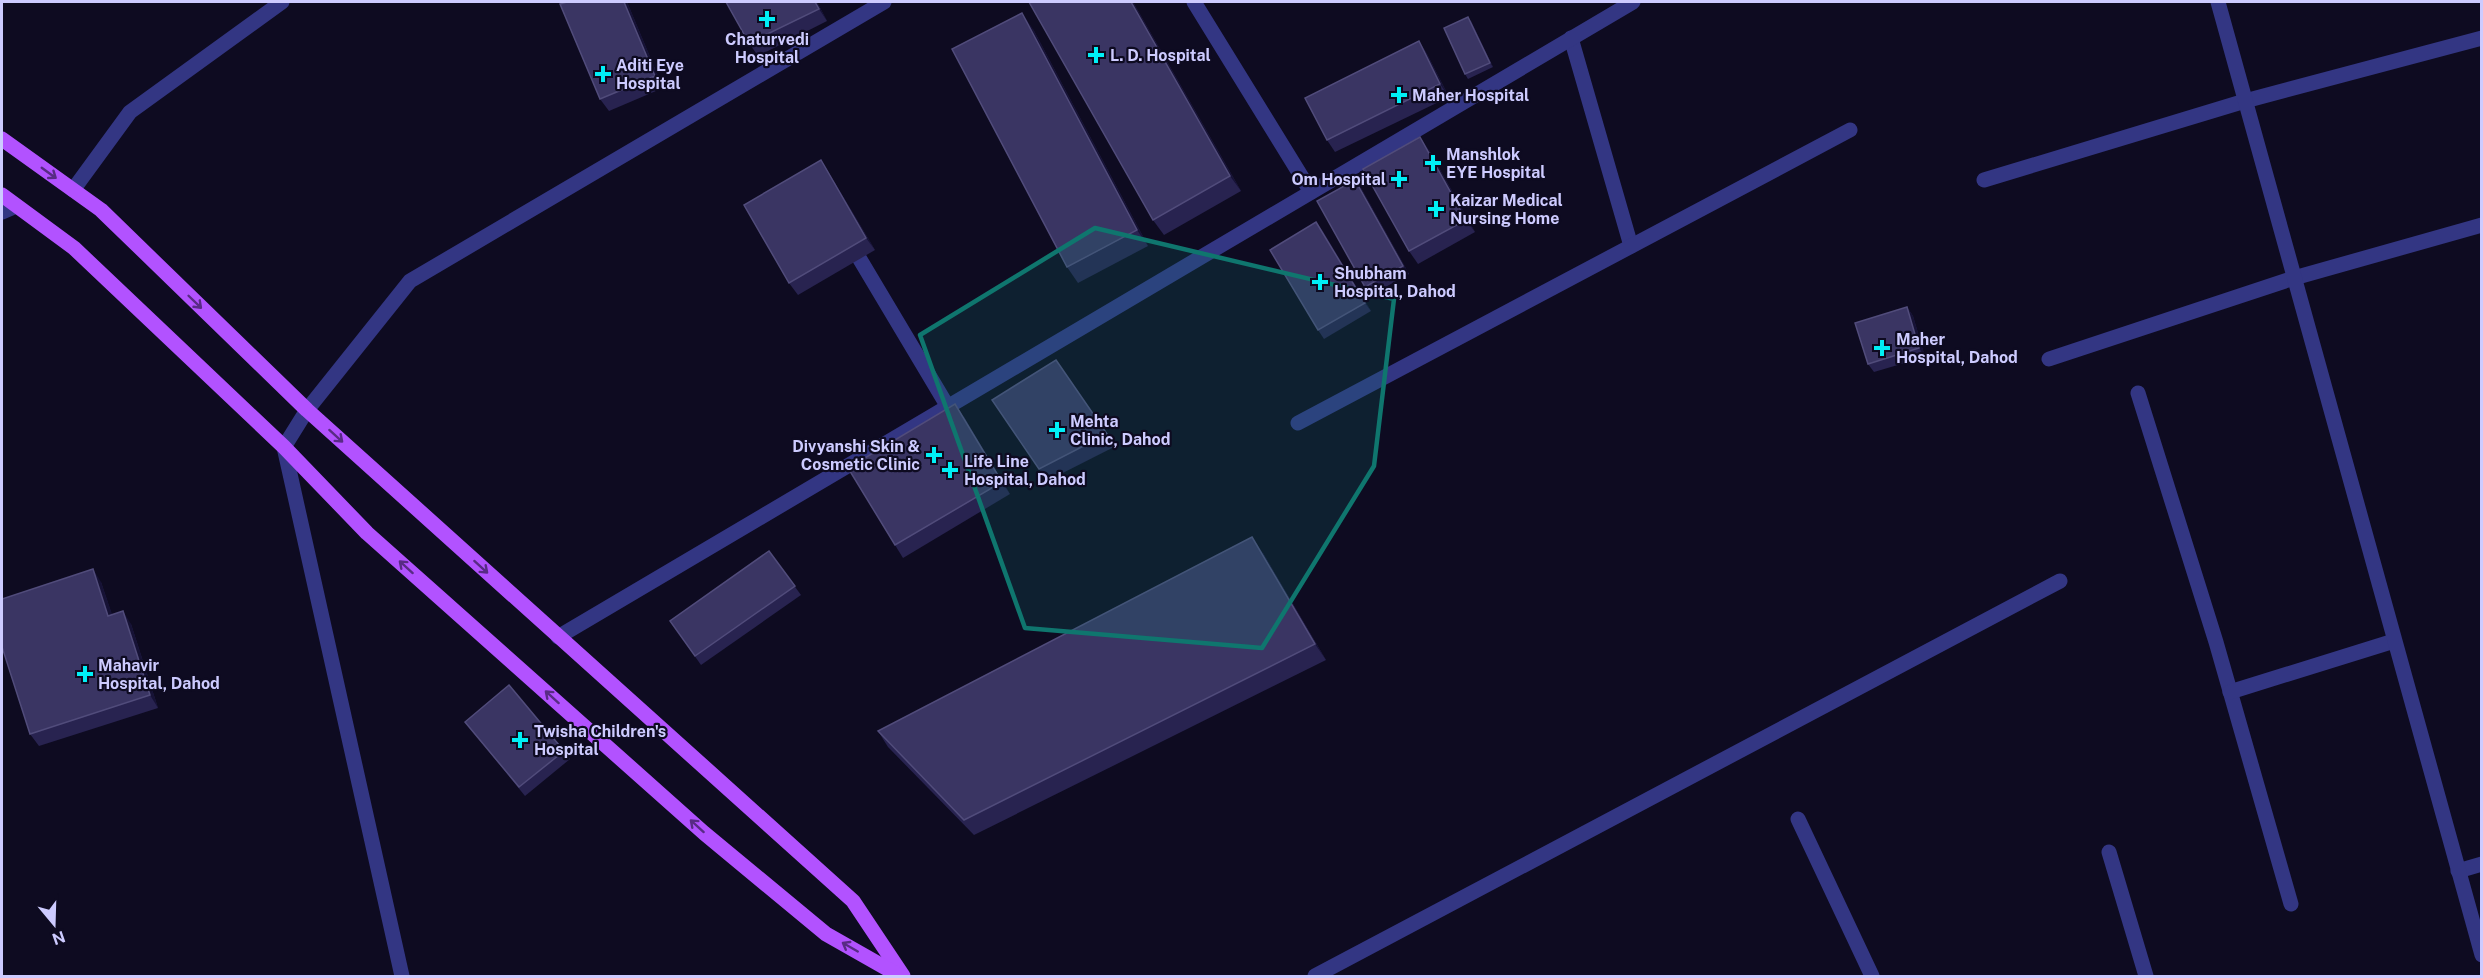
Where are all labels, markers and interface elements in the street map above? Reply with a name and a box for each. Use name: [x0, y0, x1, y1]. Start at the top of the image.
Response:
marker: Chaturvedi Hospital: [758, 10, 776, 28]
place label: Chaturvedi Hospital: [725, 30, 809, 67]
marker: L. D. Hospital: [1087, 46, 1105, 64]
place label: L. D. Hospital: [1110, 46, 1211, 65]
place label: Aditi Eye Hospital: [616, 56, 684, 93]
marker: Aditi Eye Hospital: [594, 65, 612, 83]
marker: Maher Hospital: [1390, 86, 1408, 104]
place label: Maher Hospital: [1412, 86, 1529, 105]
place label: Manshlok EYE Hospital: [1446, 145, 1546, 182]
marker: Manshlok EYE Hospital: [1424, 154, 1442, 172]
one-way arrow: [41, 167, 57, 179]
place label: Om Hospital: [1291, 170, 1386, 189]
marker: Om Hospital: [1390, 170, 1408, 188]
place label: Kaizar Medical Nursing Home: [1450, 191, 1563, 228]
marker: Kaizar Medical Nursing Home: [1427, 200, 1445, 218]
place label: Shubham Hospital, Dahod: [1334, 264, 1456, 301]
marker: Shubham Hospital, Dahod: [1311, 273, 1329, 291]
one-way arrow: [188, 294, 203, 309]
place label: Maher Hospital, Dahod: [1896, 330, 2018, 367]
marker: Maher Hospital, Dahod: [1873, 339, 1891, 357]
place label: Mehta Clinic, Dahod: [1070, 412, 1171, 449]
marker: Mehta Clinic, Dahod: [1048, 421, 1066, 439]
one-way arrow: [328, 429, 343, 443]
place label: Divyanshi Skin & Cosmetic Clinic: [792, 437, 920, 474]
marker: Divyanshi Skin & Cosmetic Clinic: [925, 446, 943, 464]
place label: Life Line Hospital, Dahod: [964, 452, 1086, 489]
marker: Life Line Hospital, Dahod: [941, 461, 959, 479]
one-way arrow: [399, 560, 414, 574]
one-way arrow: [473, 560, 488, 574]
place label: Mahavir Hospital, Dahod: [98, 656, 220, 693]
marker: Mahavir Hospital, Dahod: [76, 665, 94, 683]
one-way arrow: [544, 690, 559, 704]
place label: Twisha Children's Hospital: [534, 722, 666, 759]
marker: Twisha Children's Hospital: [511, 731, 529, 749]
one-way arrow: [690, 819, 705, 833]
north arrow: [24, 894, 84, 954]
text: N: [50, 927, 68, 949]
one-way arrow: [842, 941, 859, 953]

